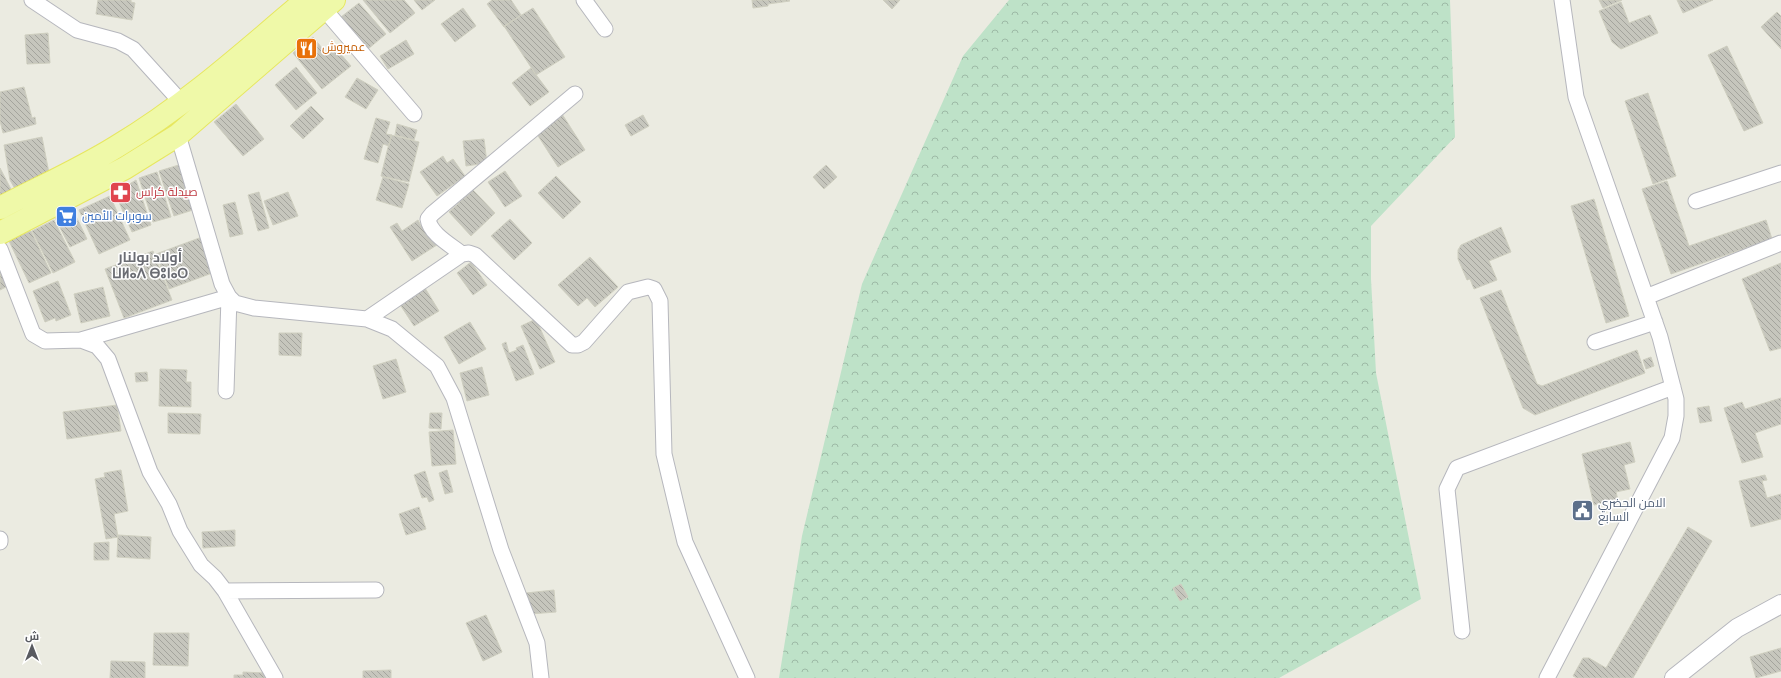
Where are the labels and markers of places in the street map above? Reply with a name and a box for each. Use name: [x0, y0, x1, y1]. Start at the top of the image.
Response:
restaurant icon: عميروش: [294, 35, 320, 61]
place label: عميروش: [322, 40, 365, 56]
pharmacy icon: صيدلة كراس: [107, 180, 133, 206]
place label: صيدلة كراس: [136, 185, 198, 201]
supermarket icon: سوبرات الأمين: [53, 204, 79, 230]
place label: سوبرات الأمين: [82, 209, 152, 225]
place label: الامن الحضري السابع: [1598, 496, 1666, 526]
public building icon: الامن الحضري السابع: [1569, 498, 1595, 524]

